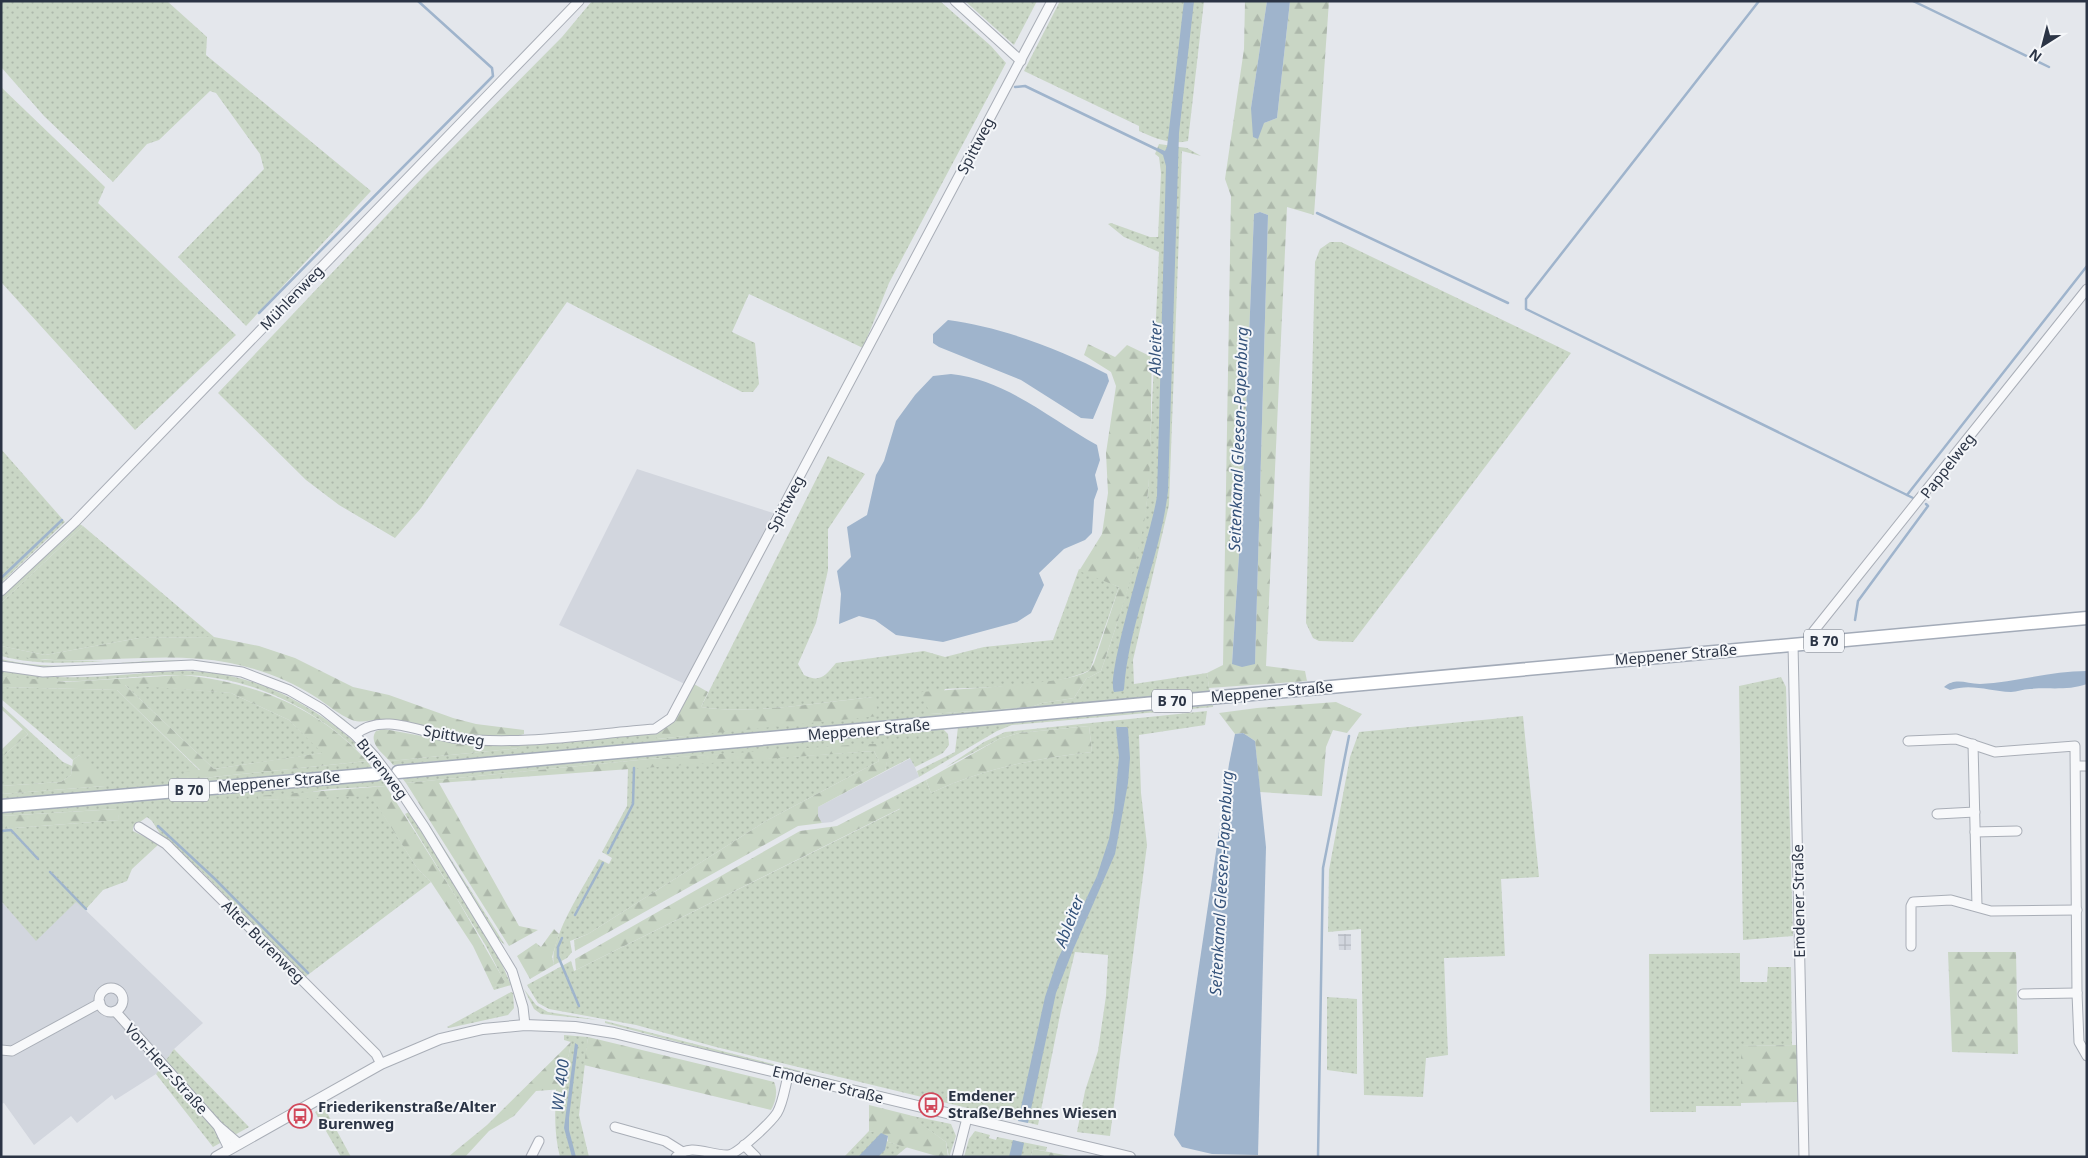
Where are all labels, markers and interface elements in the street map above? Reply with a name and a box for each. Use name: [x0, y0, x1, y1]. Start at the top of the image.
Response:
north arrow: [2018, 20, 2068, 70]
text: N: [2025, 45, 2045, 67]
street label: Spittweg: [952, 114, 998, 177]
street label: Mühlenweg: [255, 260, 327, 334]
water label: Ableiter: [1144, 320, 1166, 376]
water label: Seitenkanal Gleesen-Papenburg: [1223, 326, 1253, 552]
street label: Pappelweg: [1915, 429, 1979, 502]
street label: Spittweg: [762, 472, 808, 535]
road number: B 70: [1804, 630, 1844, 652]
street label: Meppener Straße: [1614, 639, 1738, 669]
street label: Meppener Straße: [1210, 676, 1334, 706]
road number: B 70: [1152, 689, 1192, 712]
street label: Meppener Straße: [807, 714, 931, 744]
street label: Spittweg: [422, 720, 486, 750]
street label: Burenweg: [353, 734, 413, 803]
street label: Meppener Straße: [217, 766, 341, 796]
water label: Seitenkanal Gleesen-Papenburg: [1204, 770, 1238, 996]
road number: B 70: [169, 778, 209, 802]
street label: Emdener Straße: [1787, 844, 1809, 958]
water label: Ableiter: [1049, 891, 1089, 951]
street label: Alter Burenweg: [218, 895, 310, 987]
street label: Von-Herz-Straße: [121, 1019, 213, 1118]
water label: WL 400: [546, 1058, 574, 1112]
street label: Emdener Straße: [771, 1061, 886, 1107]
place label: Emdener Straße/Behnes Wiesen: [948, 1085, 1117, 1122]
bus stop icon: Emdener Straße/Behnes Wiesen: [918, 1092, 944, 1118]
place label: Friederikenstraße/Alter Burenweg: [318, 1096, 496, 1133]
bus stop icon: Friederikenstraße/Alter Burenweg: [287, 1103, 313, 1129]

